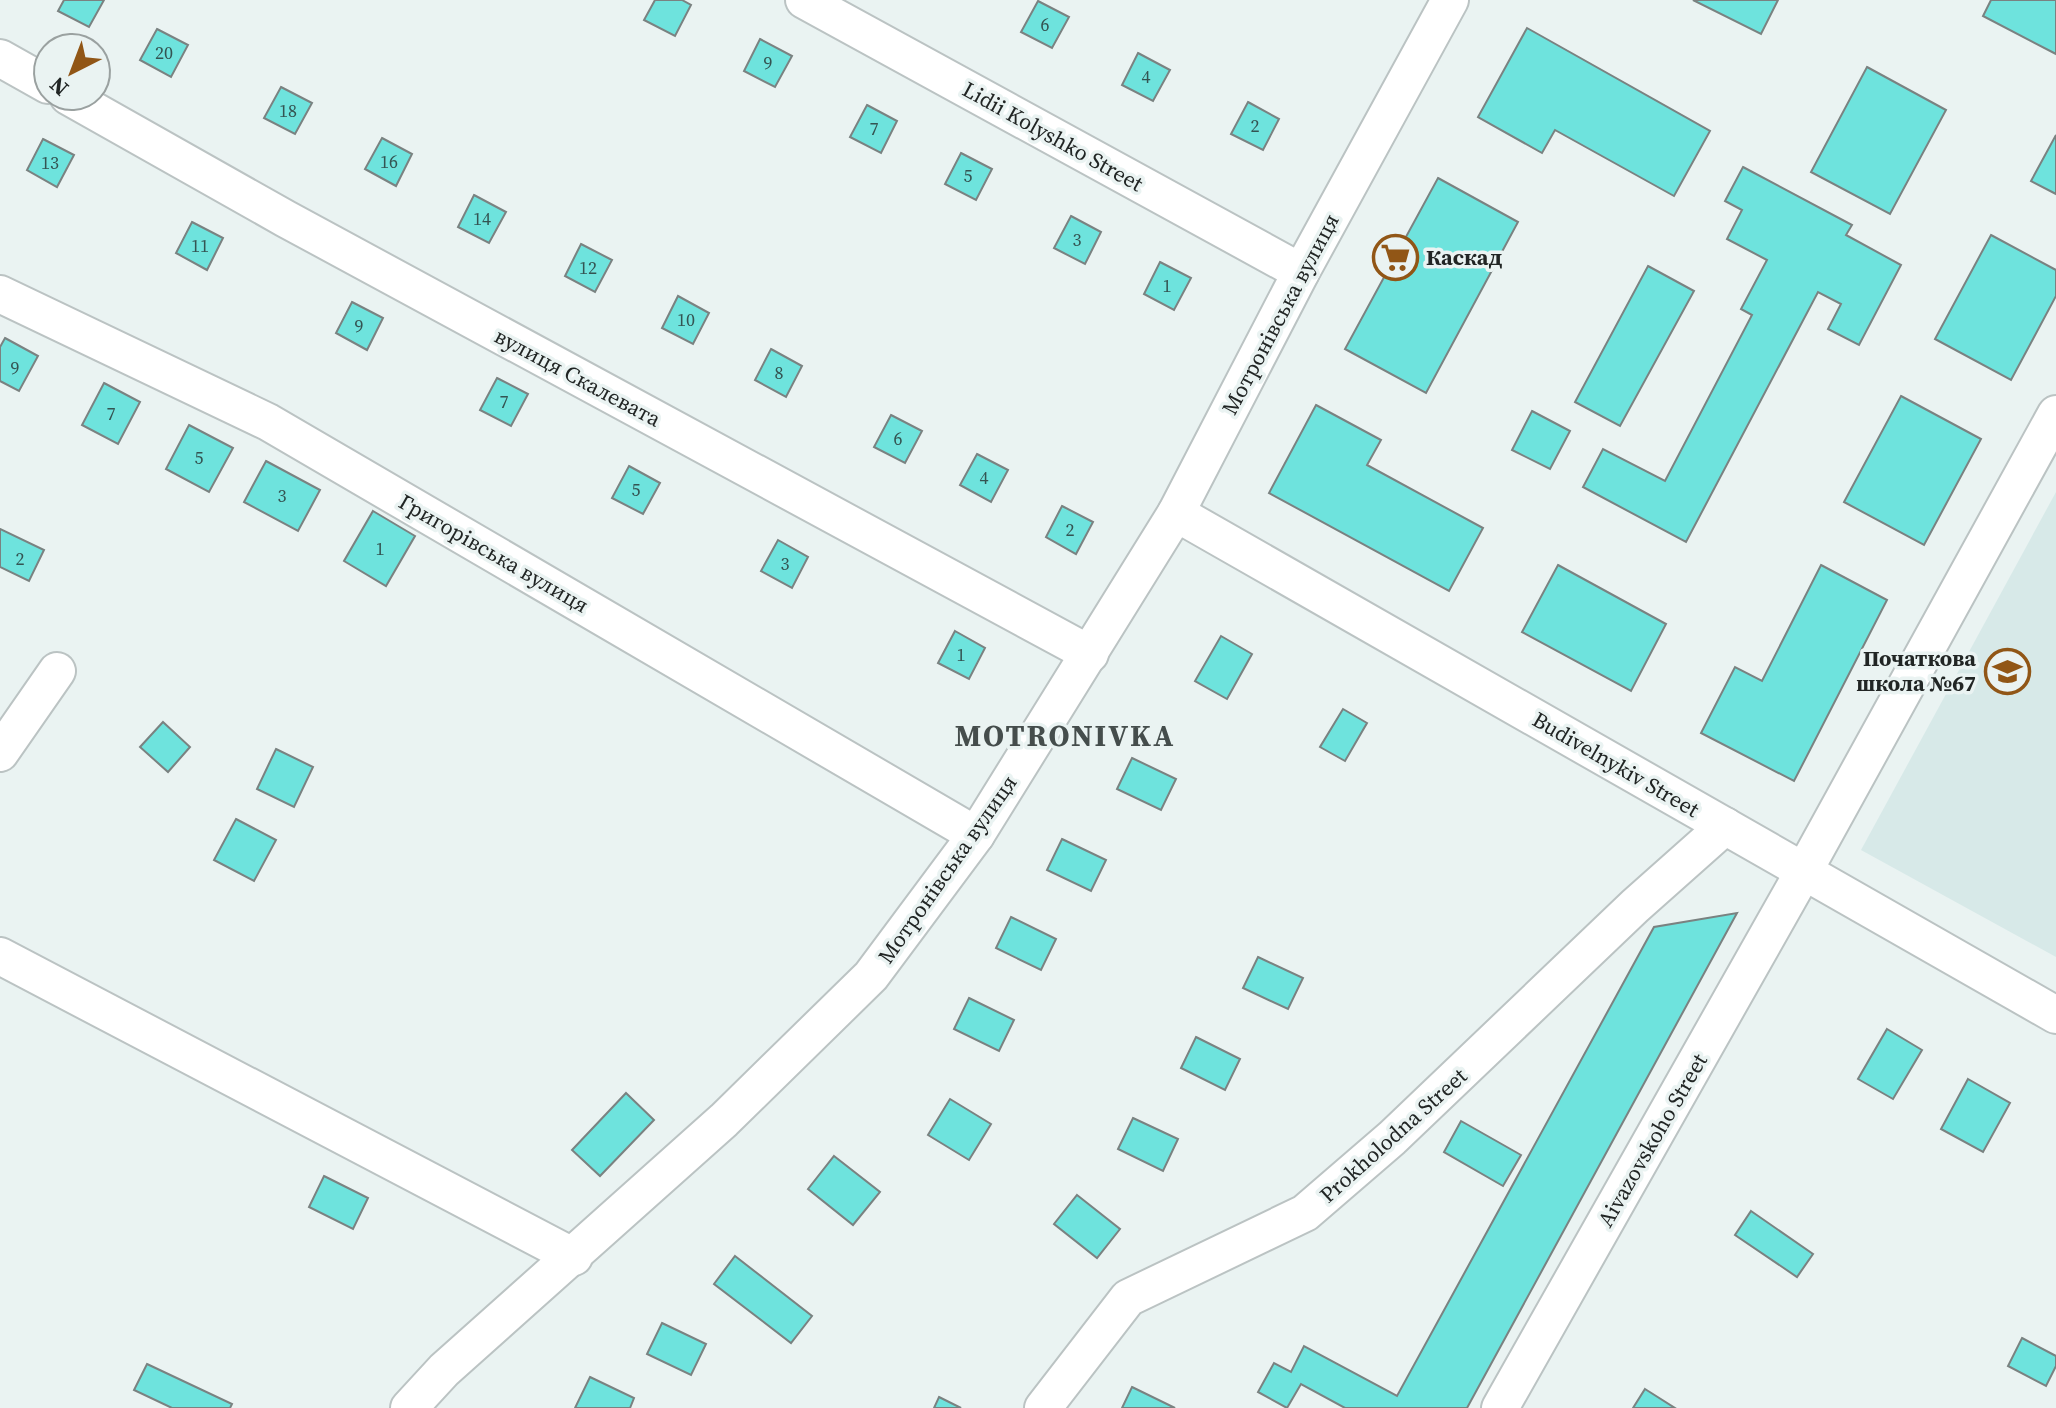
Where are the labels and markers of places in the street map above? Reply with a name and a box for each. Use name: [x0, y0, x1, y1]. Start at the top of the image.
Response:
supermarket icon: Каскад: [1371, 233, 1419, 281]
place label: Каскад: [1426, 242, 1503, 272]
place label: Початкова школа №67: [1856, 643, 1976, 698]
school or university icon: Початкова школа №67: [1983, 647, 2031, 695]

